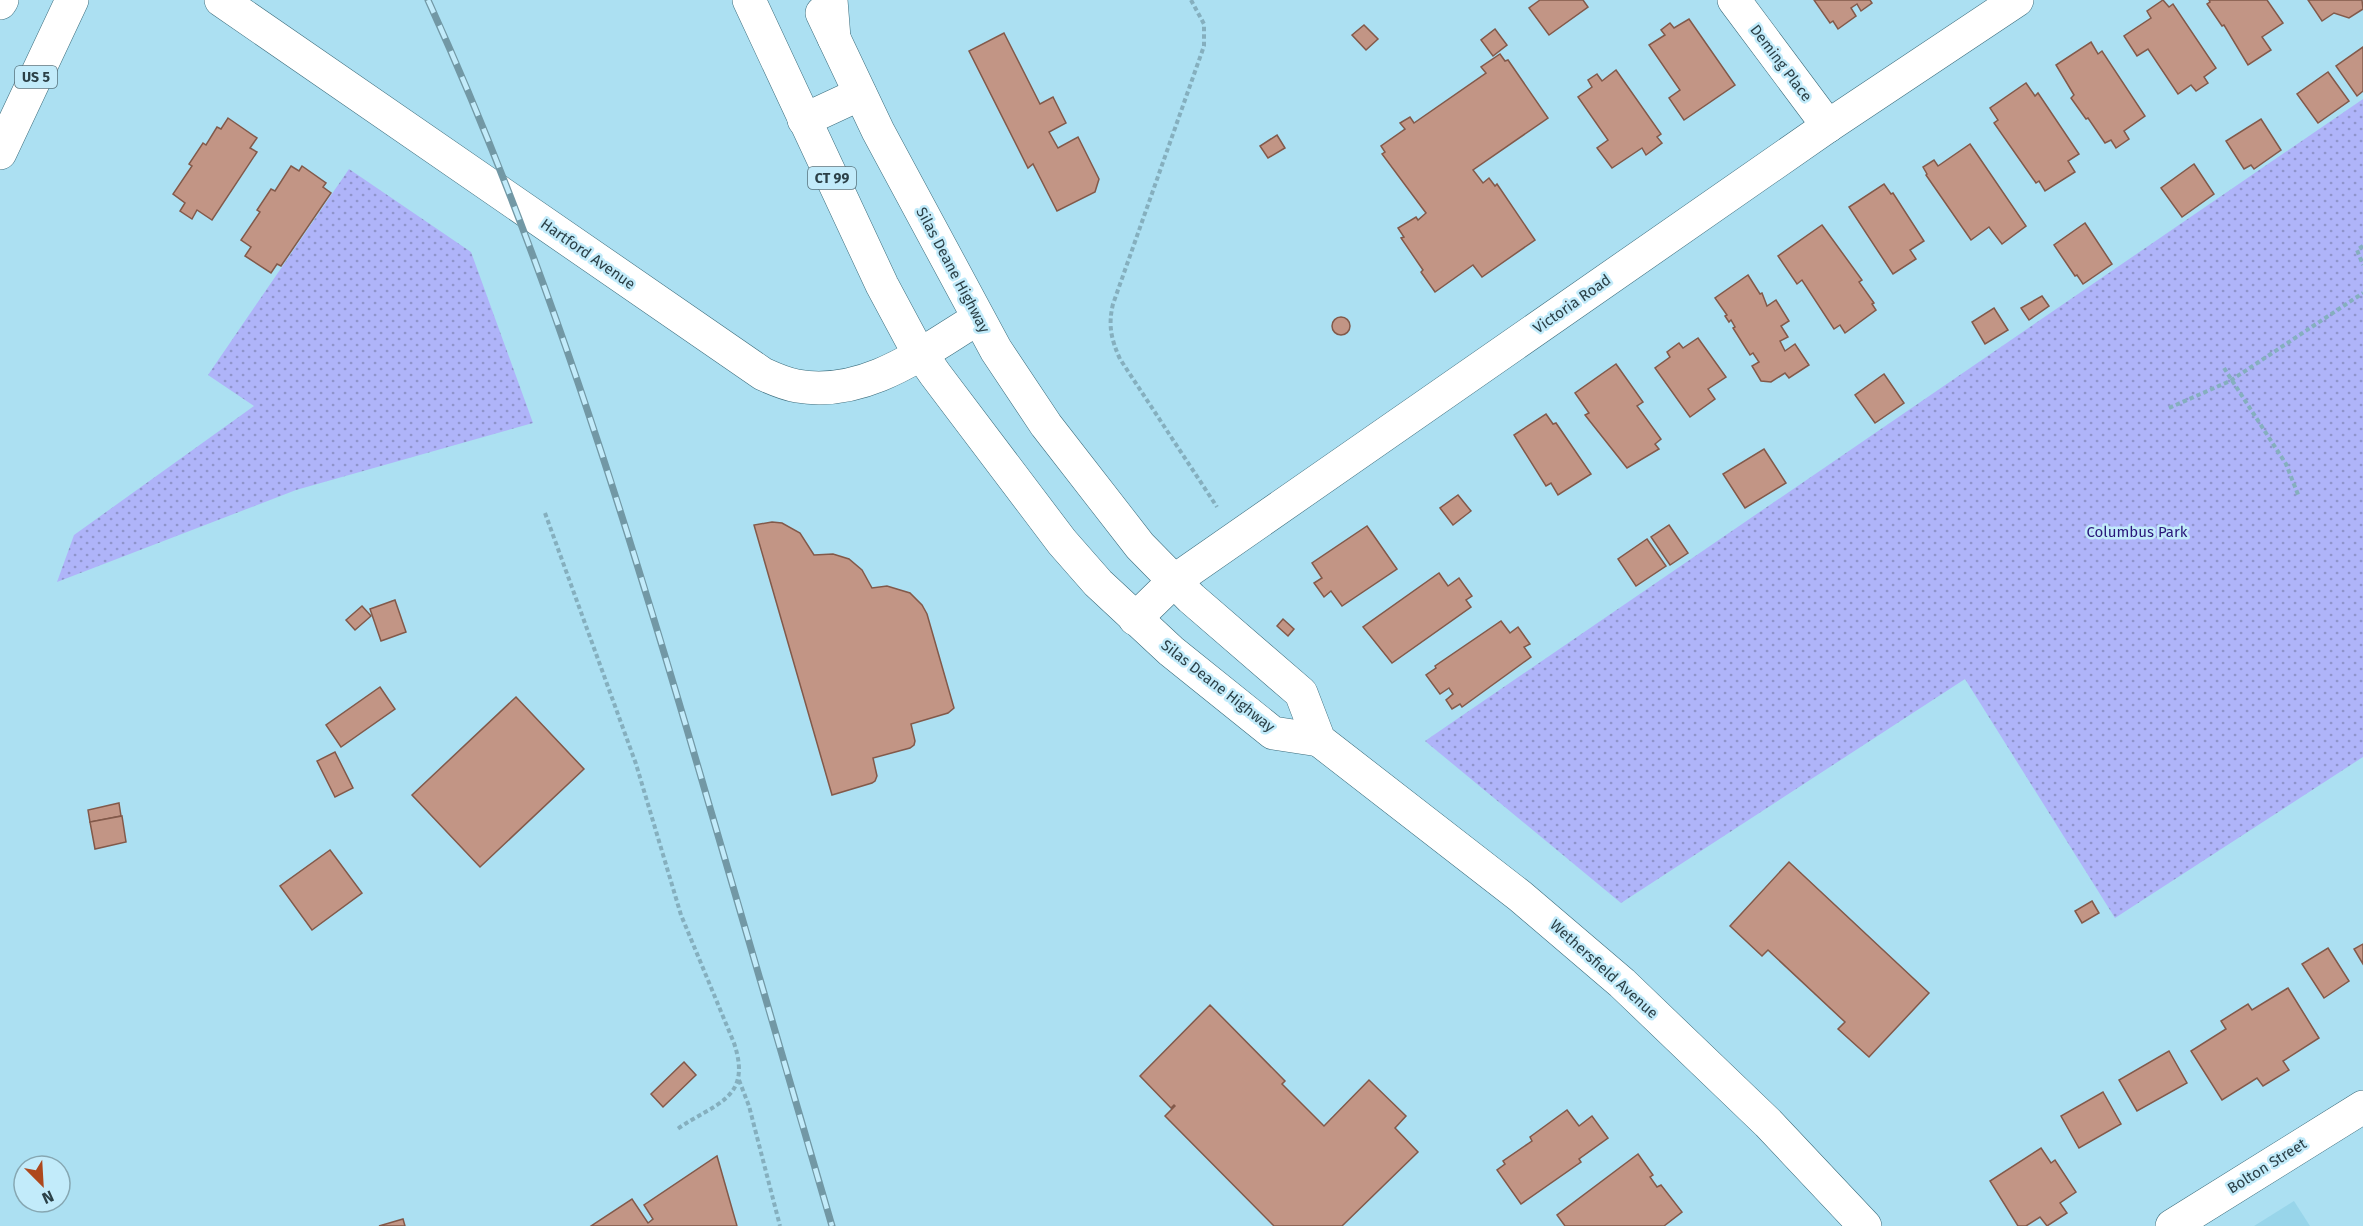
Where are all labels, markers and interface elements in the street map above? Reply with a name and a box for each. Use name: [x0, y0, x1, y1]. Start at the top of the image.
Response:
street label: Deming Place: [1746, 21, 1816, 105]
road number: US 5: [15, 66, 57, 88]
road number: CT 99: [808, 167, 856, 189]
street label: Silas Deane Highway: [912, 204, 994, 336]
street label: Hartford Avenue: [537, 215, 639, 293]
street label: Victoria Road: [1530, 271, 1614, 337]
park label: Columbus Park: [2087, 523, 2188, 541]
street label: Silas Deane Highway: [1158, 636, 1279, 736]
street label: Wethersfield Avenue: [1546, 916, 1662, 1022]
street label: Bolton Street: [2224, 1134, 2310, 1197]
north arrow: [12, 1154, 72, 1214]
text: N: [39, 1186, 57, 1208]

